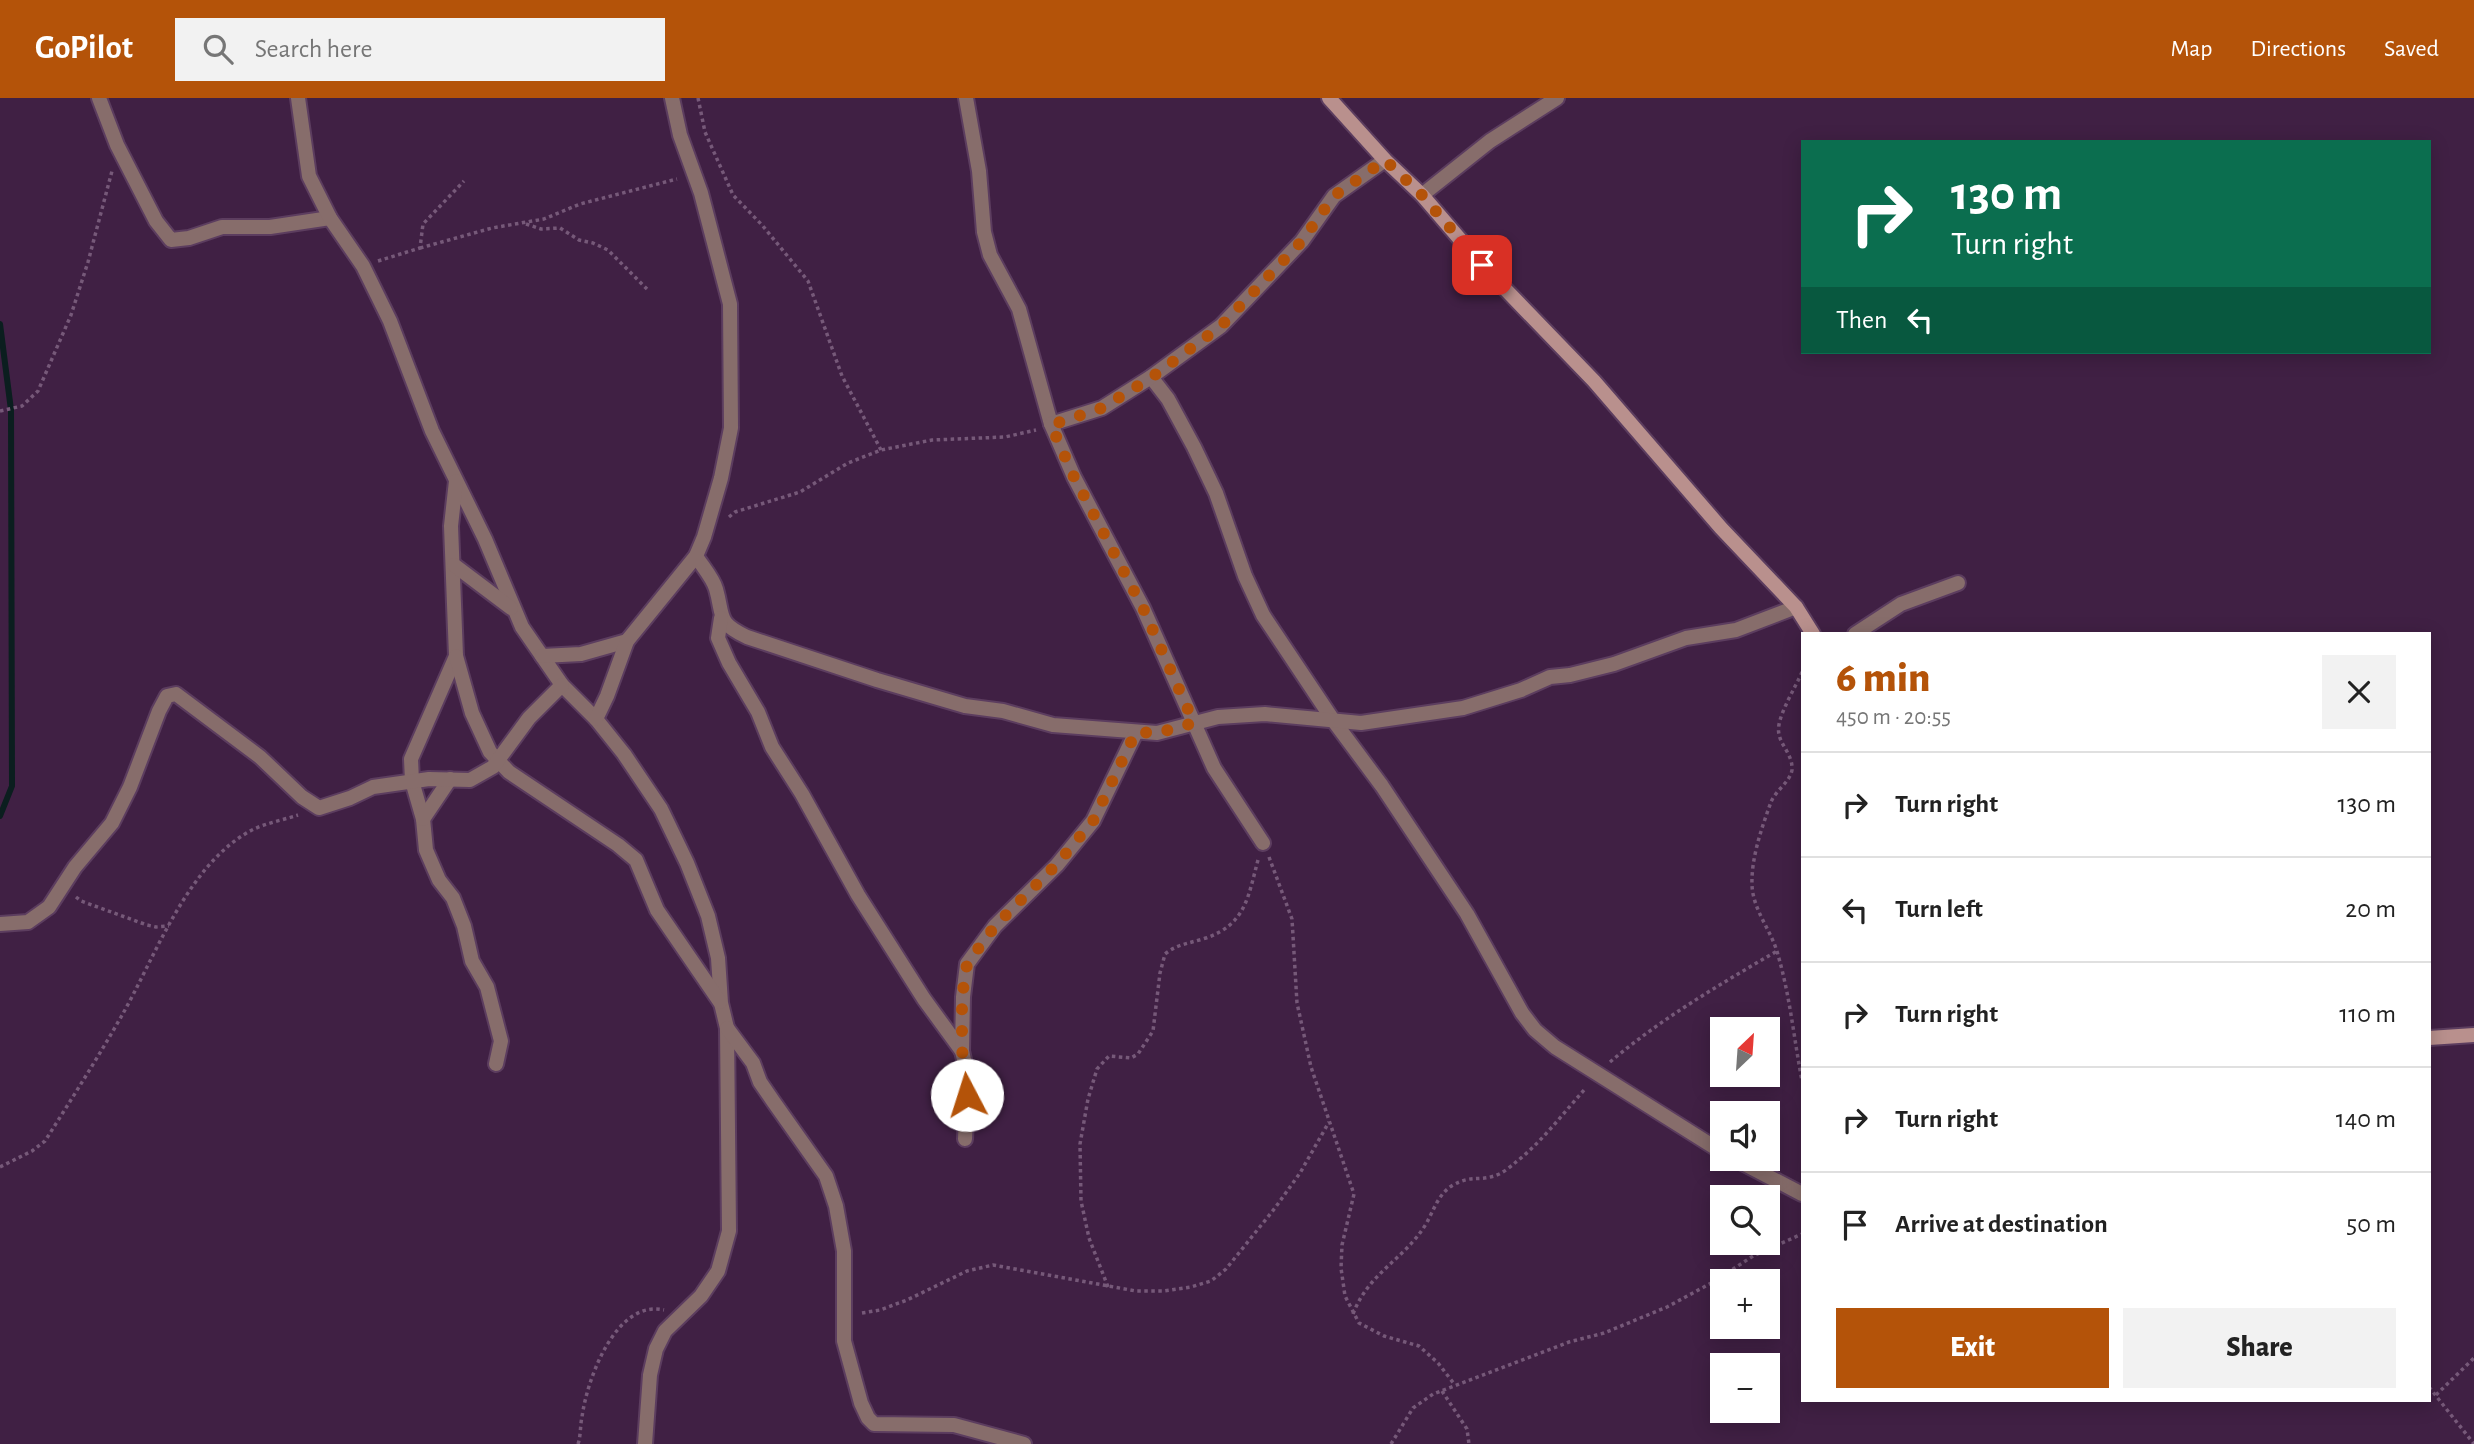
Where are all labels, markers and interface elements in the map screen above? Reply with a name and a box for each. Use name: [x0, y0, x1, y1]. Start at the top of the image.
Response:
search box: [175, 18, 665, 81]
icon: search: [199, 30, 237, 68]
text: GoPilot: [35, 32, 133, 65]
text: Search here: [255, 36, 372, 62]
text: Map: [2170, 37, 2212, 61]
text: Directions: [2250, 37, 2346, 61]
text: Saved: [2384, 37, 2439, 61]
icon: right: [1836, 168, 1927, 259]
text: 130 m: [1951, 170, 2062, 219]
text: Turn right: [1951, 228, 2073, 260]
pin: [1452, 235, 1512, 295]
icon: arrive: [1463, 246, 1501, 284]
icon: left: [1901, 301, 1939, 339]
text: Then: [1836, 307, 1887, 333]
button: close: [2322, 655, 2396, 729]
text: 6 min: [1836, 657, 1931, 699]
text: 450 m · 20:55: [1836, 706, 1951, 729]
icon: right: [1836, 786, 1874, 824]
text: Turn right: [1895, 791, 1998, 817]
text: 130 m: [2338, 791, 2396, 817]
icon: left: [1836, 891, 1874, 929]
text: Turn left: [1895, 896, 1983, 922]
text: 20 m: [2345, 896, 2396, 922]
icon: right: [1836, 996, 1874, 1034]
text: Turn right: [1895, 1001, 1998, 1027]
text: 110 m: [2339, 1001, 2396, 1027]
north arrow: [1710, 1017, 1780, 1087]
map controls: [1710, 1017, 1780, 1423]
position arrow: [930, 1058, 1004, 1132]
button: sound: [1710, 1101, 1780, 1171]
icon: right: [1836, 1101, 1874, 1139]
text: Turn right: [1895, 1106, 1998, 1132]
text: 140 m: [2336, 1106, 2396, 1132]
button: search: [1710, 1185, 1780, 1255]
icon: arrive: [1836, 1206, 1874, 1244]
text: Arrive at destination: [1895, 1211, 2108, 1237]
text: 50 m: [2346, 1211, 2396, 1237]
button: +: [1710, 1269, 1780, 1339]
button: Exit: [1836, 1308, 2109, 1388]
button: Share: [2123, 1308, 2396, 1388]
button: −: [1710, 1353, 1780, 1423]

